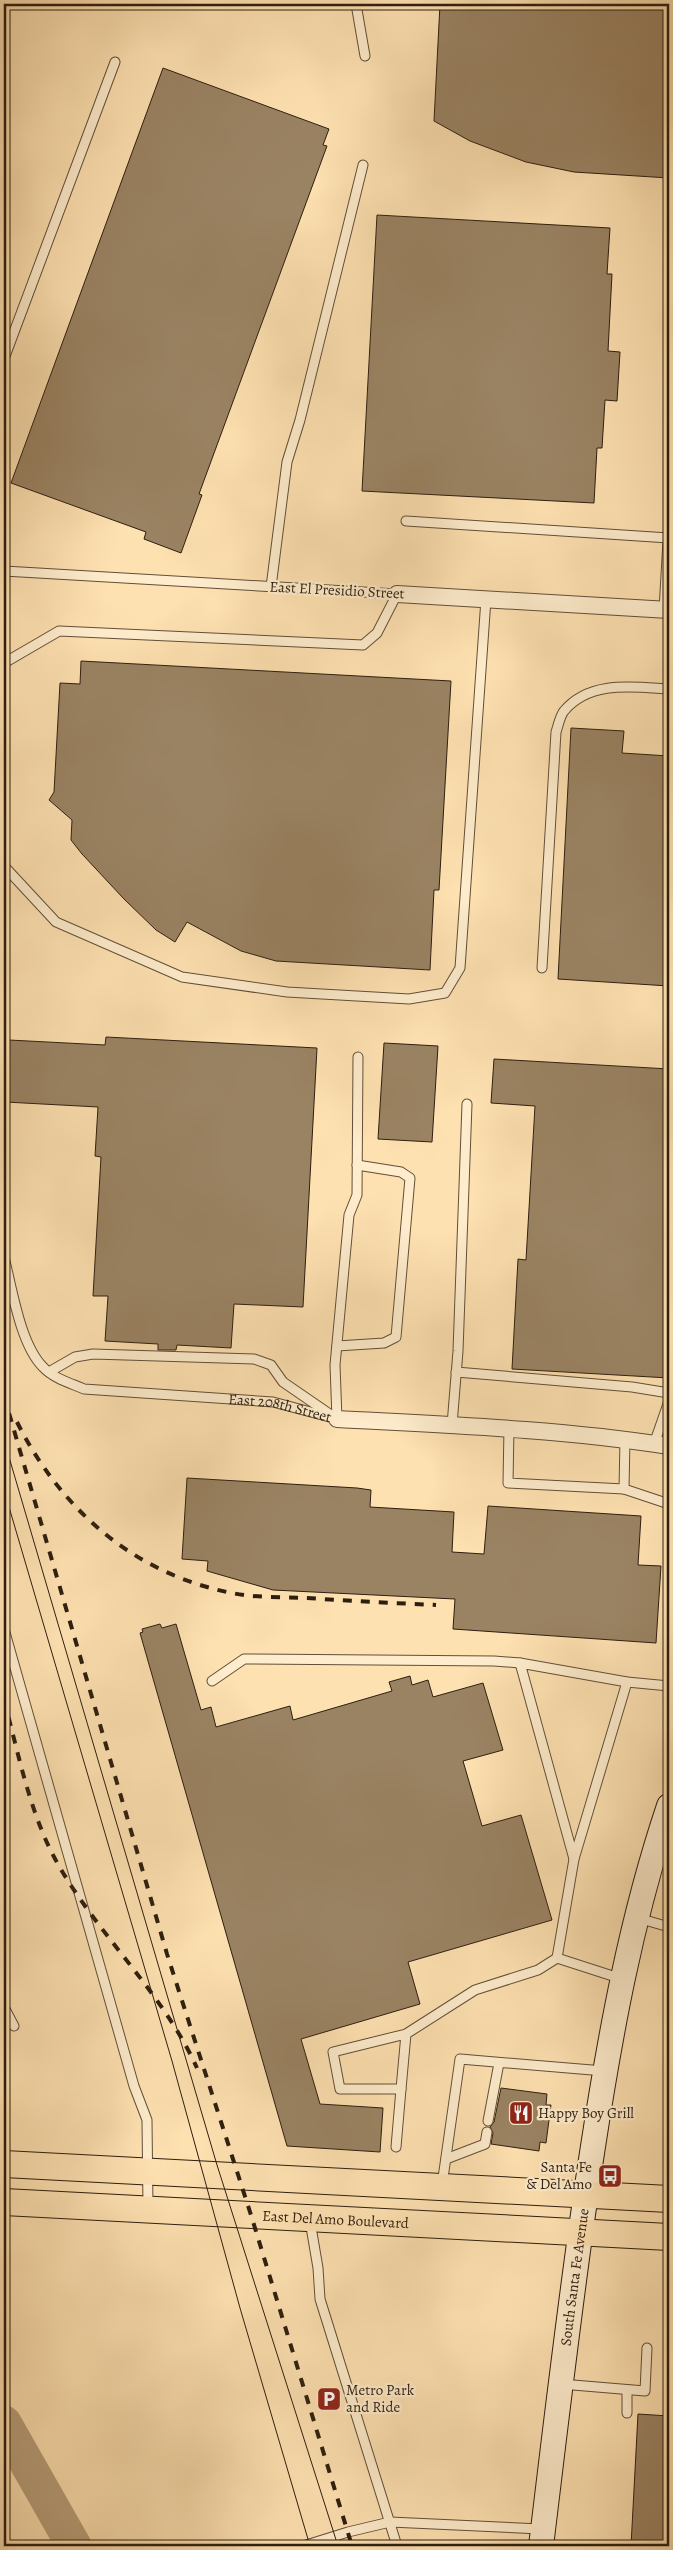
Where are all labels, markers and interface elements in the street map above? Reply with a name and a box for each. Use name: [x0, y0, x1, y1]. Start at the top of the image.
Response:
street label: East El Presidio Street: [269, 576, 405, 604]
street label: East 208th Street: [228, 1389, 334, 1427]
restaurant icon: Happy Boy Grill: [508, 2100, 534, 2126]
place label: Happy Boy Grill: [538, 2103, 634, 2123]
place label: Santa Fe & Del Amo: [526, 2157, 592, 2194]
bus stop icon: Santa Fe & Del Amo: [597, 2163, 623, 2189]
street label: East Del Amo Boulevard: [262, 2206, 410, 2233]
street label: South Santa Fe Avenue: [556, 2207, 594, 2347]
place label: Metro Park and Ride: [346, 2380, 415, 2417]
parking icon: Metro Park and Ride: [316, 2386, 342, 2412]

